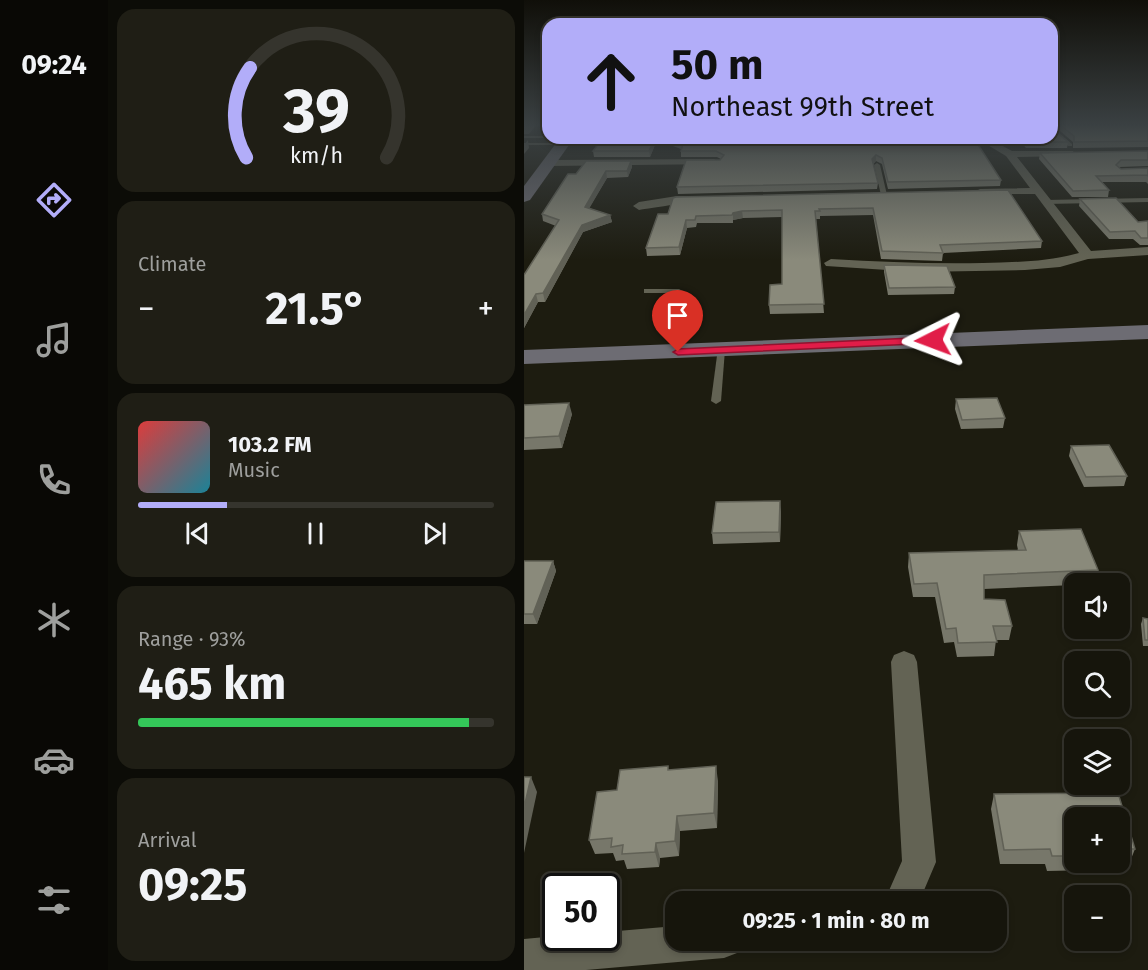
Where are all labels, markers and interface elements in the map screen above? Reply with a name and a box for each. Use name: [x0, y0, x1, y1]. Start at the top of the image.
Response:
text: 50 m: [671, 40, 764, 90]
icon: ahead: [572, 42, 650, 120]
text: 09:24: [21, 49, 87, 81]
text: 39: [282, 74, 349, 149]
text: Northeast 99th Street: [671, 91, 934, 123]
text: km/h: [289, 143, 343, 169]
icon: directions: [33, 179, 75, 221]
text: Climate: [138, 252, 206, 276]
text: 21.5°: [265, 282, 367, 336]
text: −: [138, 289, 155, 329]
text: +: [478, 289, 494, 329]
pin: [652, 290, 703, 352]
icon: arrive: [661, 299, 694, 332]
position arrow: [901, 308, 965, 372]
icon: music: [33, 319, 75, 361]
text: 103.2 FM: [228, 431, 312, 458]
text: Music: [228, 458, 280, 482]
icon: phone: [33, 459, 75, 501]
icon: previous: [181, 517, 214, 550]
icon: pause: [299, 517, 332, 550]
icon: next: [418, 517, 451, 550]
map controls: [1064, 573, 1130, 951]
button: sound: [1064, 573, 1130, 639]
icon: climate: [33, 599, 75, 641]
text: Range · 93%: [138, 627, 245, 651]
button: search: [1064, 651, 1130, 717]
text: 465 km: [138, 657, 286, 711]
button: layers: [1064, 729, 1130, 795]
icon: car: [33, 739, 75, 781]
button: +: [1064, 807, 1130, 873]
text: Arrival: [138, 828, 197, 852]
text: 09:25: [138, 858, 247, 912]
speed limit sign: 50: [542, 873, 620, 951]
icon: filters: [33, 879, 75, 921]
button: −: [1064, 885, 1130, 951]
text: 09:25 · 1 min · 80 m: [742, 907, 930, 934]

